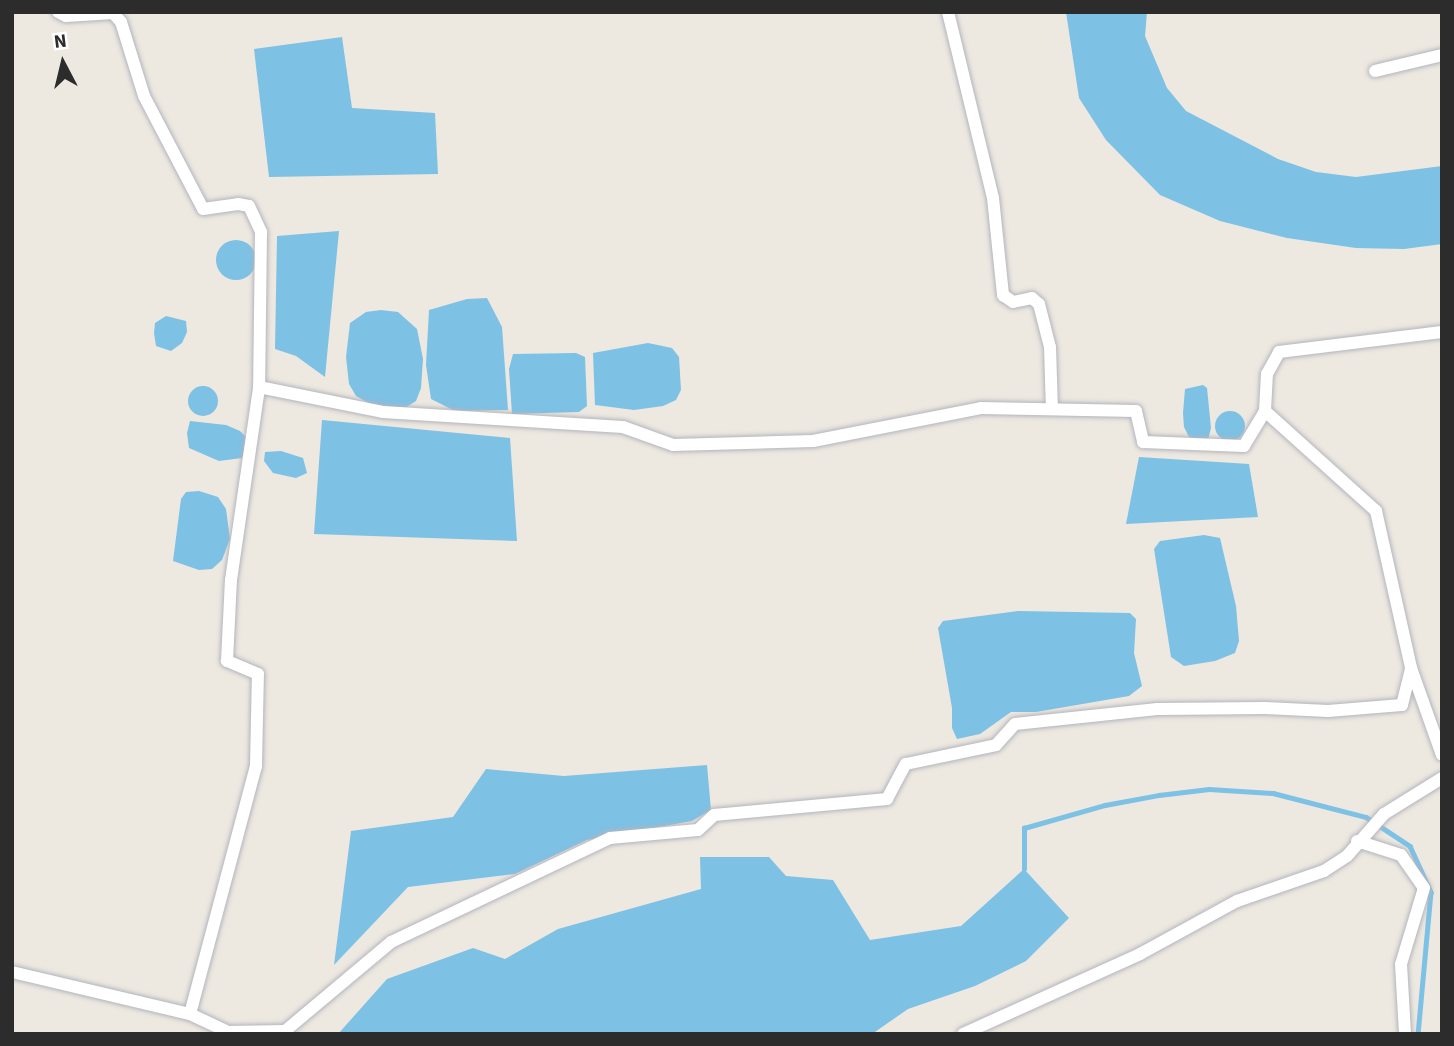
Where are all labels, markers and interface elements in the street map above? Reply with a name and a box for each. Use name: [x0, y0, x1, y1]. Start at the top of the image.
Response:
text: N: [52, 27, 68, 56]
north arrow: [28, 28, 98, 98]

